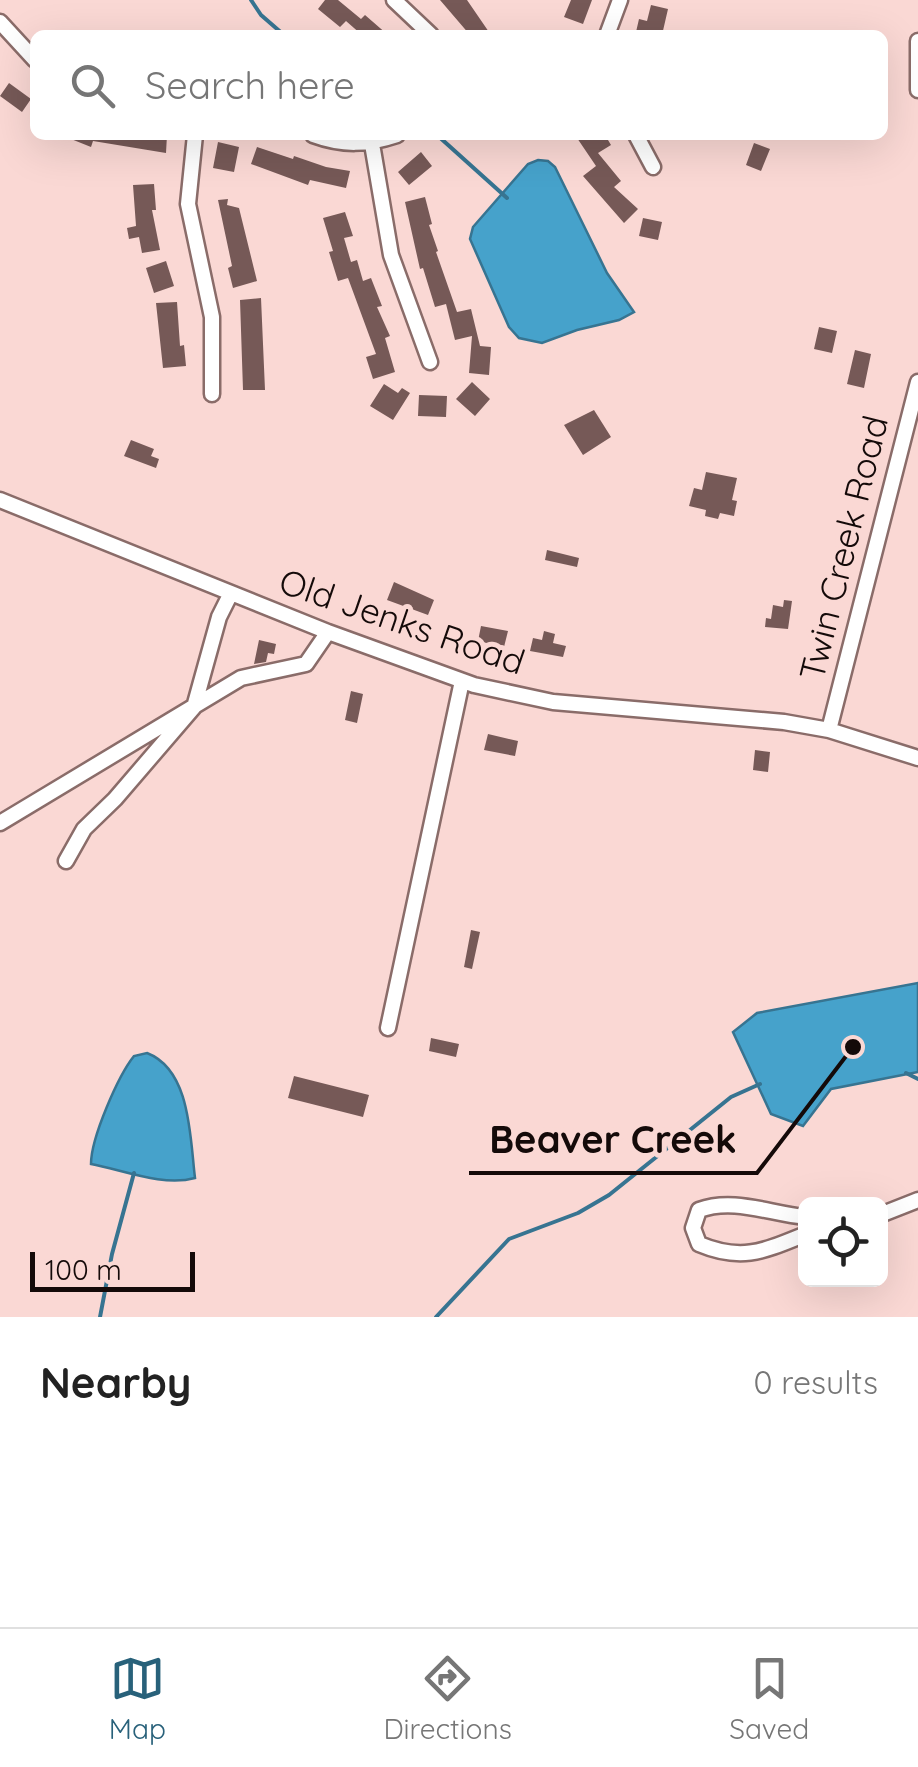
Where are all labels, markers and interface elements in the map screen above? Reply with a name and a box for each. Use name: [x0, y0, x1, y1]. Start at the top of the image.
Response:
search box: [30, 30, 888, 140]
icon: search: [65, 58, 120, 113]
text: Search here: [145, 61, 355, 109]
street label: Twin Creek Road: [789, 411, 897, 684]
street label: Old Jenks Road: [274, 558, 531, 684]
callout: Beaver Creek: [469, 1105, 757, 1173]
text: Beaver Creek: [489, 1115, 737, 1163]
map controls: [798, 1197, 888, 1287]
button: locate: [798, 1197, 888, 1287]
scale bar: [30, 1247, 195, 1292]
text: 100 m: [45, 1252, 122, 1287]
text: Nearby: [40, 1356, 191, 1409]
text: 0 results: [754, 1362, 878, 1402]
tab: Map: [109, 1651, 166, 1746]
tab: Directions: [383, 1651, 512, 1746]
tab: Saved: [729, 1651, 809, 1746]

